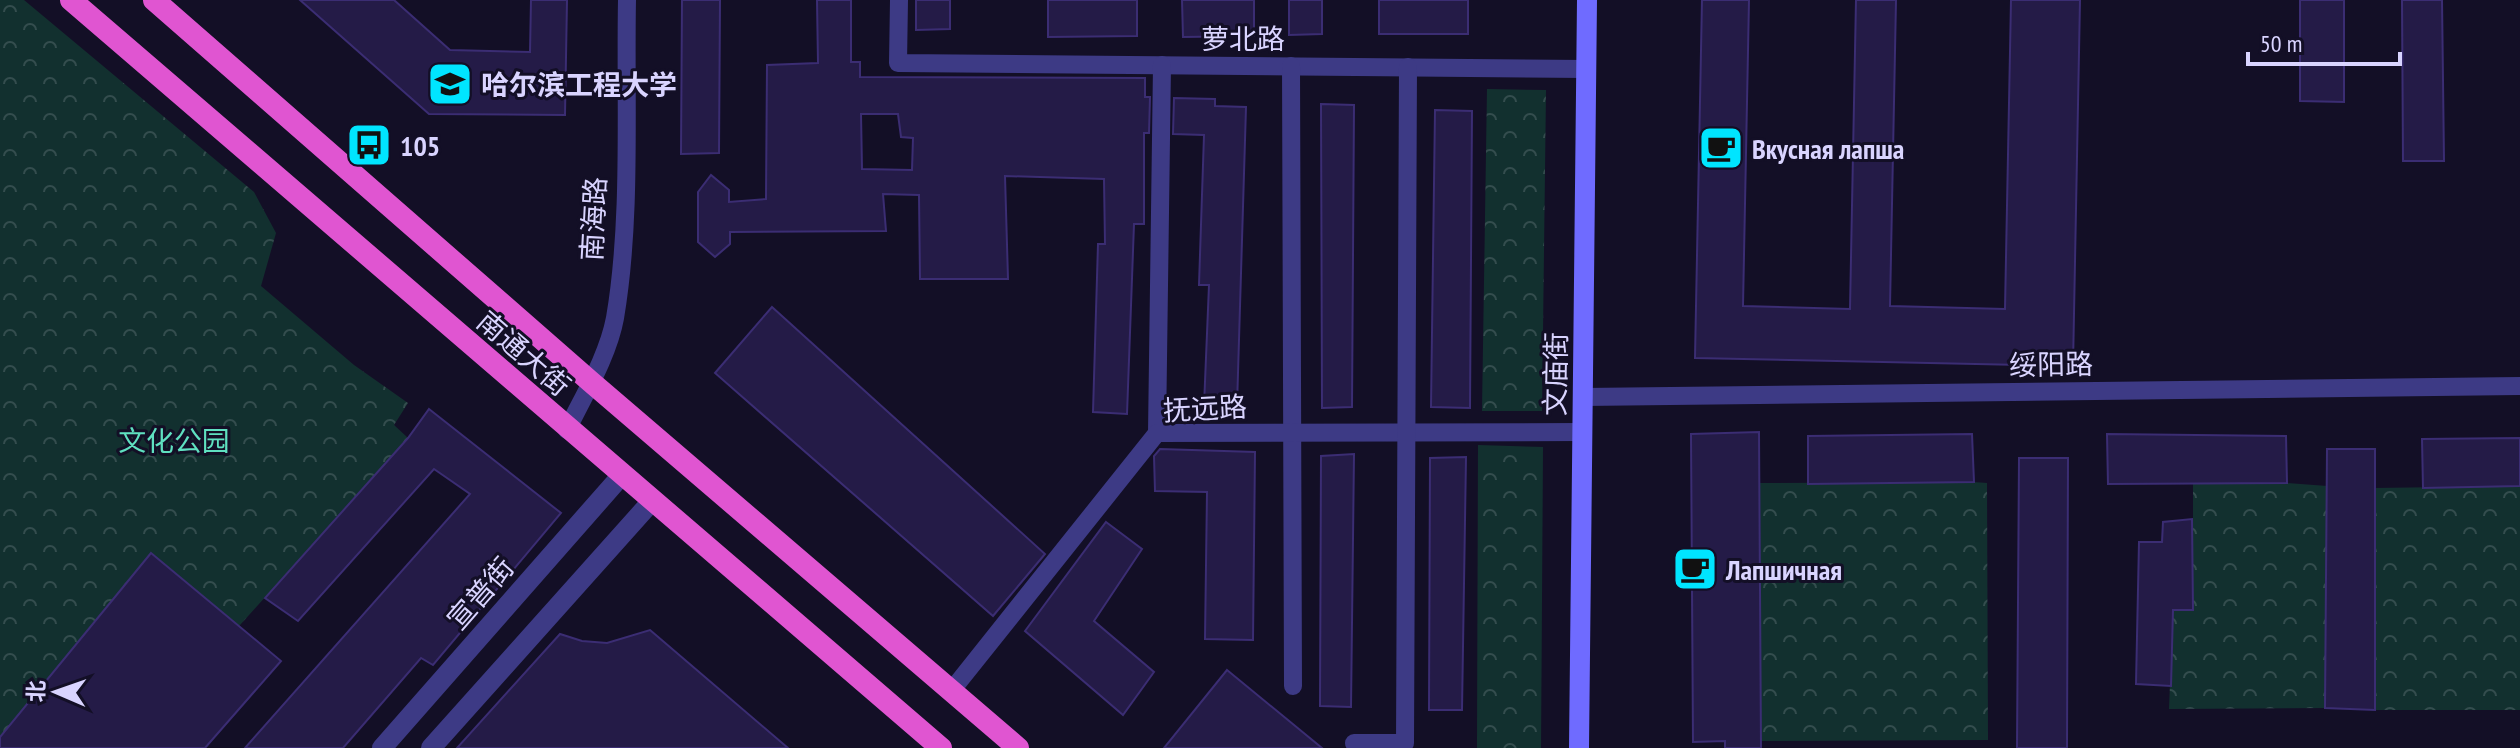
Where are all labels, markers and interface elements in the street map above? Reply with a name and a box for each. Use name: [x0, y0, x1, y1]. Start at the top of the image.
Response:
scale bar: [2248, 16, 2400, 66]
street label: 萝北路: [1201, 20, 1285, 57]
text: 50 m: [2260, 28, 2302, 59]
school or university icon: 哈尔滨工程大学: [426, 60, 474, 108]
place label: 哈尔滨工程大学: [481, 66, 677, 103]
bus stop icon: 105: [345, 121, 393, 169]
cafe icon: Вкусная лапша: [1697, 124, 1745, 172]
place label: 105: [400, 127, 440, 164]
place label: Вкусная лапша: [1752, 130, 1904, 167]
street label: 南海路: [572, 176, 614, 262]
street label: 南通大街: [470, 302, 578, 404]
street label: 文庙街: [1536, 332, 1574, 416]
street label: 绥阳路: [2009, 345, 2093, 383]
street label: 抚远路: [1162, 387, 1248, 429]
park label: 文化公园: [118, 422, 230, 459]
cafe icon: Лапшичная: [1671, 545, 1719, 593]
street label: 宣普街: [438, 549, 522, 637]
place label: Лапшичная: [1725, 551, 1842, 588]
north arrow: [16, 652, 96, 732]
text: 北: [22, 680, 50, 703]

